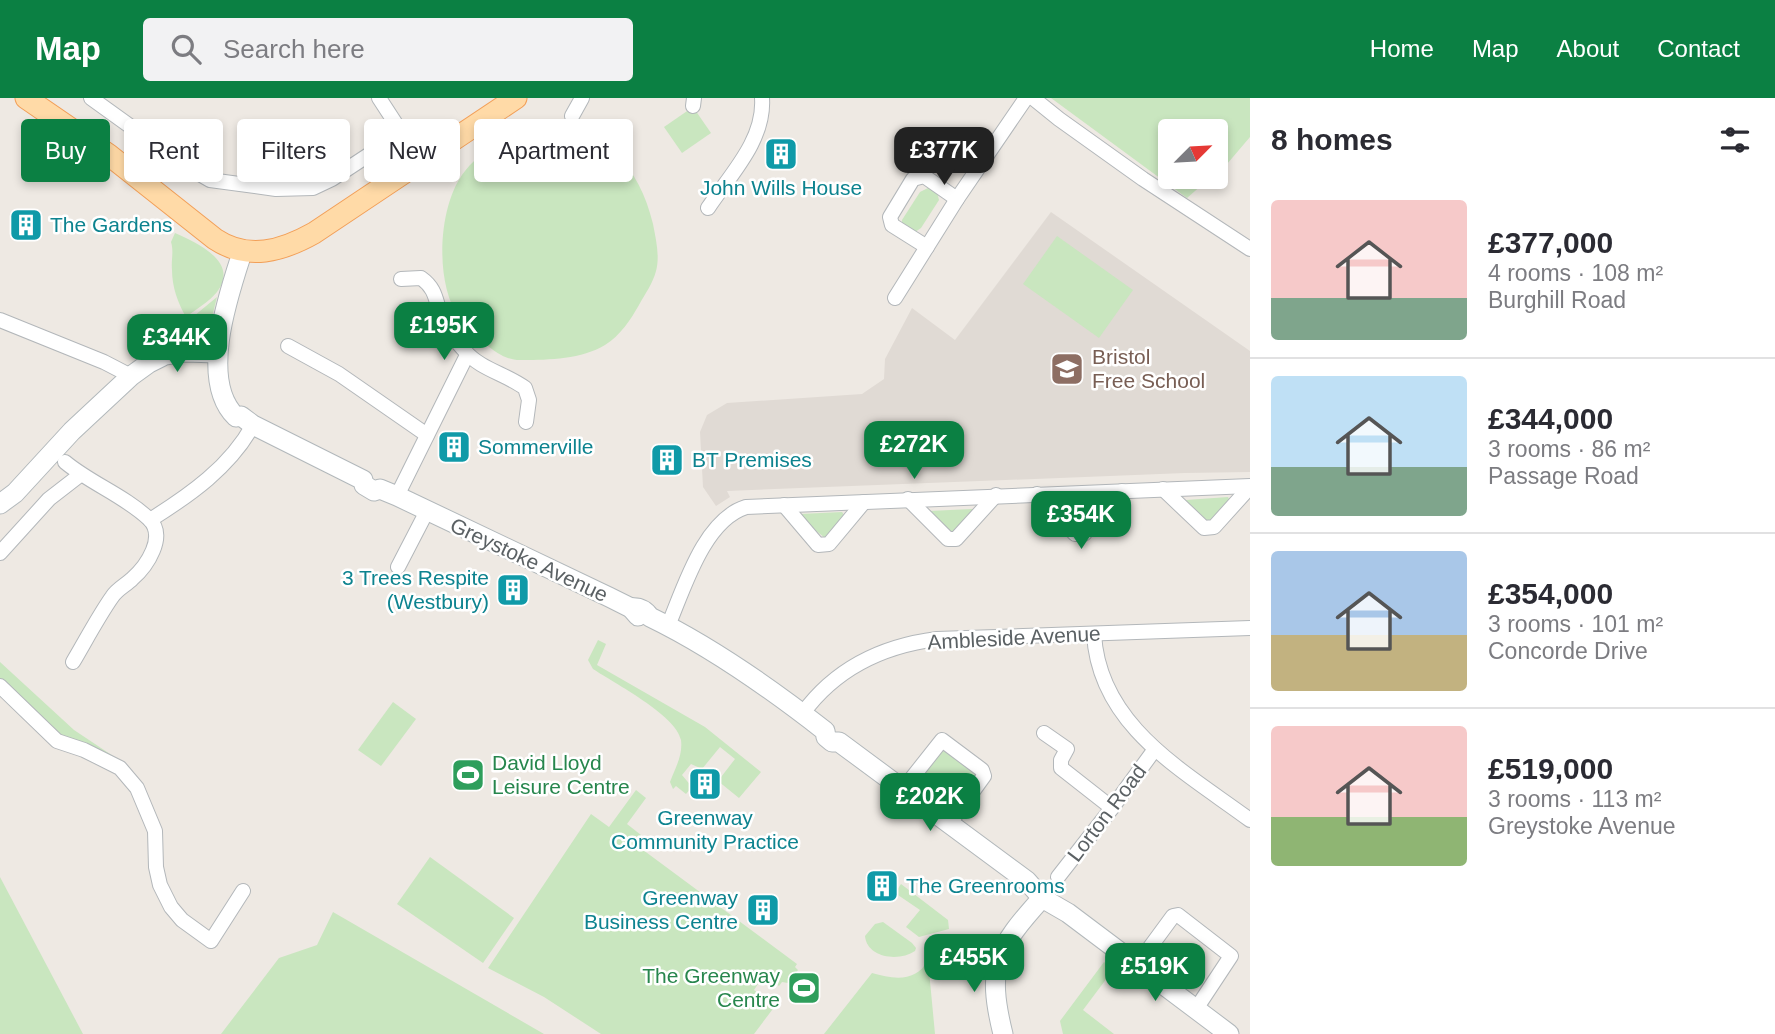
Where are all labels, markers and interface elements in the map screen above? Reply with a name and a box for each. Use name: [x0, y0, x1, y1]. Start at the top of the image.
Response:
search box: [143, 18, 633, 81]
text: Map: [35, 30, 101, 67]
icon: search: [167, 30, 205, 68]
text: Search here: [223, 34, 365, 64]
text: Home: [1370, 35, 1434, 62]
text: Map: [1472, 35, 1519, 62]
text: About: [1557, 35, 1619, 62]
text: Contact: [1657, 35, 1740, 62]
chip: Buy: [21, 119, 110, 182]
chip: Rent: [124, 119, 223, 182]
chip: Filters: [237, 119, 350, 182]
chip: New: [364, 119, 460, 182]
chip: Apartment: [474, 119, 633, 182]
north arrow: [1158, 119, 1228, 189]
map controls: [1158, 119, 1228, 189]
icon: filters: [1716, 121, 1754, 159]
text: 8 homes: [1271, 123, 1393, 156]
pin: £377K: [895, 127, 993, 187]
building icon: John Wills House: [762, 135, 800, 173]
text: £377K: [910, 137, 978, 163]
place label: John Wills House: [700, 176, 862, 199]
building icon: The Gardens: [7, 206, 45, 244]
place label: The Gardens: [50, 213, 173, 236]
text: £377,000: [1488, 226, 1613, 259]
icon: home: [1327, 228, 1411, 312]
text: 4 rooms · 108 m²: [1488, 260, 1663, 286]
text: Burghill Road: [1488, 287, 1626, 313]
pin: £195K: [395, 302, 493, 362]
text: £195K: [410, 312, 478, 338]
pin: £344K: [128, 314, 226, 374]
text: £344K: [143, 324, 211, 350]
place label: Bristol Free School: [1092, 345, 1205, 392]
school or university icon: Bristol Free School: [1048, 350, 1086, 388]
text: £344,000: [1488, 402, 1613, 435]
icon: home: [1327, 404, 1411, 488]
pin: £272K: [865, 422, 963, 481]
building icon: Sommerville: [435, 428, 473, 466]
text: £272K: [880, 431, 948, 457]
place label: Sommerville: [478, 435, 594, 458]
text: 3 rooms · 86 m²: [1488, 436, 1650, 462]
building icon: BT Premises: [648, 441, 686, 479]
place label: BT Premises: [692, 448, 812, 471]
text: Passage Road: [1488, 463, 1639, 489]
pin: £354K: [1032, 491, 1130, 551]
text: £354K: [1047, 501, 1115, 527]
street label: Greystoke Avenue: [447, 513, 612, 606]
place label: 3 Trees Respite (Westbury): [342, 566, 489, 613]
building icon: 3 Trees Respite (Westbury): [494, 571, 532, 609]
text: £354,000: [1488, 577, 1613, 610]
icon: home: [1327, 579, 1411, 663]
text: 3 rooms · 101 m²: [1488, 611, 1663, 637]
street label: Ambleside Avenue: [927, 621, 1101, 654]
text: Concorde Drive: [1488, 638, 1648, 664]
place label: David Lloyd Leisure Centre: [492, 751, 630, 798]
text: £519,000: [1488, 752, 1613, 785]
icon: home: [1327, 754, 1411, 838]
sports icon: David Lloyd Leisure Centre: [449, 756, 487, 794]
street label: Lorton Road: [1063, 760, 1151, 866]
building icon: Greenway Community Practice: [686, 765, 724, 803]
pin: £202K: [881, 774, 979, 833]
text: £202K: [896, 783, 964, 809]
text: 3 rooms · 113 m²: [1488, 786, 1661, 812]
place label: Greenway Community Practice: [611, 806, 799, 853]
text: Greystoke Avenue: [1488, 813, 1676, 839]
building icon: The Greenrooms: [863, 867, 901, 905]
place label: The Greenrooms: [906, 874, 1065, 897]
place label: Greenway Business Centre: [584, 886, 738, 933]
building icon: Greenway Business Centre: [744, 891, 782, 929]
pin: £455K: [925, 934, 1023, 994]
text: £455K: [940, 944, 1008, 970]
pin: £519K: [1106, 944, 1204, 1003]
text: £519K: [1121, 953, 1189, 979]
place label: The Greenway Centre: [642, 964, 780, 1011]
sports icon: The Greenway Centre: [785, 969, 823, 1007]

